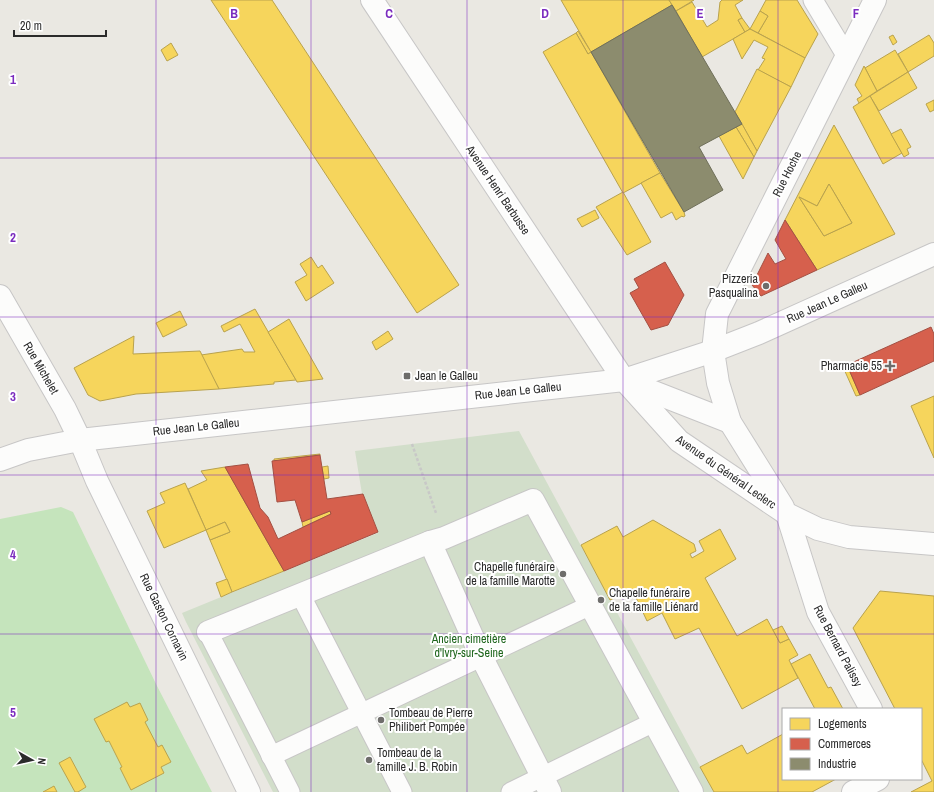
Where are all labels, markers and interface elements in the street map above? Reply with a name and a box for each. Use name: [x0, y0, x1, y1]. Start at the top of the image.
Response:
text: B: [230, 5, 238, 22]
text: C: [385, 5, 393, 22]
text: D: [541, 5, 549, 22]
text: E: [696, 5, 704, 22]
text: F: [853, 5, 860, 22]
scale bar: [14, 12, 106, 38]
text: 20 m: [20, 18, 42, 34]
text: 1: [10, 71, 16, 88]
street label: Avenue Henri Barbusse: [462, 141, 534, 238]
street label: Rue Hoche: [769, 148, 805, 200]
text: 2: [10, 229, 16, 246]
place label: Pizzeria Pasqualina: [709, 271, 759, 301]
street label: Rue Jean Le Galleu: [784, 277, 870, 327]
marker: Pizzeria Pasqualina: [761, 281, 771, 291]
street label: Rue Michelet: [20, 339, 63, 397]
place label: Pharmacie 55: [821, 358, 883, 374]
marker: Pharmacie 55: [885, 361, 895, 371]
place label: Jean le Galleu: [415, 368, 478, 384]
marker: Jean le Galleu: [402, 371, 412, 381]
street label: Rue Jean Le Galleu: [474, 378, 562, 404]
text: 3: [10, 388, 16, 405]
street label: Rue Jean Le Galleu: [152, 414, 240, 440]
street label: Avenue du Général Leclerc: [672, 431, 779, 513]
text: 4: [10, 546, 16, 563]
place label: Chapelle funéraire de la famille Marotte: [466, 559, 555, 589]
marker: Chapelle funéraire de la famille Marotte: [558, 569, 568, 579]
street label: Rue Gaston Cornavin: [136, 571, 192, 663]
place label: Chapelle funéraire de la famille Liénard: [609, 585, 698, 615]
marker: Chapelle funéraire de la famille Liénard: [596, 595, 606, 605]
street label: Rue Bernard Palissy: [810, 602, 866, 690]
park label: Ancien cimetière d'Ivry-sur-Seine: [431, 631, 506, 661]
text: 5: [10, 704, 16, 721]
place label: Tombeau de Pierre Philibert Pompée: [389, 705, 473, 735]
legend: [782, 708, 922, 780]
marker: Tombeau de Pierre Philibert Pompée: [376, 715, 386, 725]
text: Logements: [818, 716, 867, 732]
text: Commerces: [818, 736, 871, 752]
north arrow: [12, 740, 52, 780]
place label: Tombeau de la famille J. B. Robin: [377, 745, 457, 775]
marker: Tombeau de la famille J. B. Robin: [364, 755, 374, 765]
text: Industrie: [818, 756, 856, 772]
text: N: [35, 757, 49, 766]

